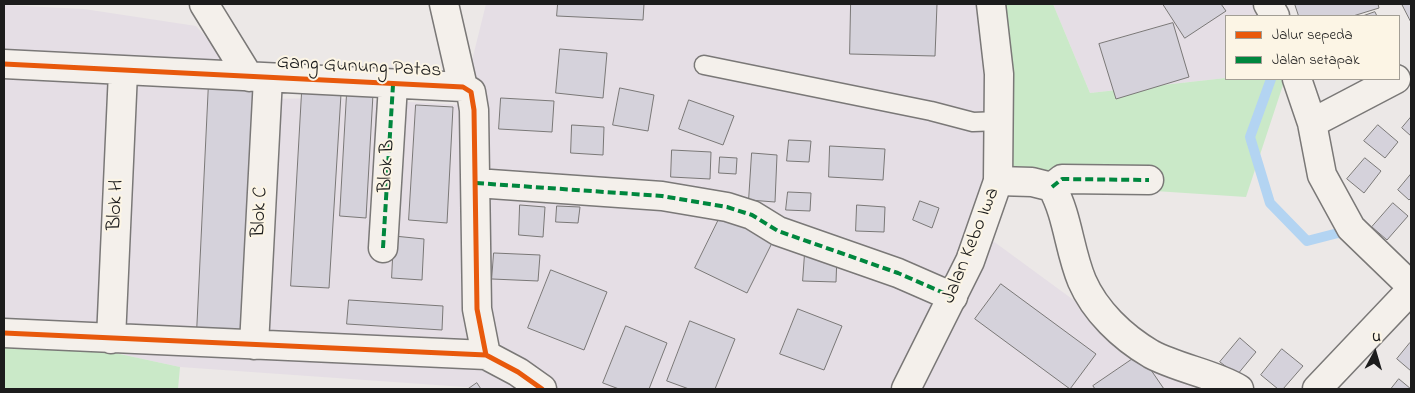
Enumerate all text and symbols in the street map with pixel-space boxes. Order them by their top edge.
legend [1225,15,1400,80]
text: Jalur sepeda [1272,24,1353,46]
text: Jalan setapak [1272,49,1360,71]
street label: Gang Gunung Patas [276,52,442,84]
street label: Blok B [375,139,401,193]
street label: Blok H [104,179,130,231]
street label: Jalan Kebo Iwa [938,185,1006,307]
street label: Blok C [248,186,274,238]
text: U [1371,327,1382,348]
north arrow [1350,328,1400,378]

